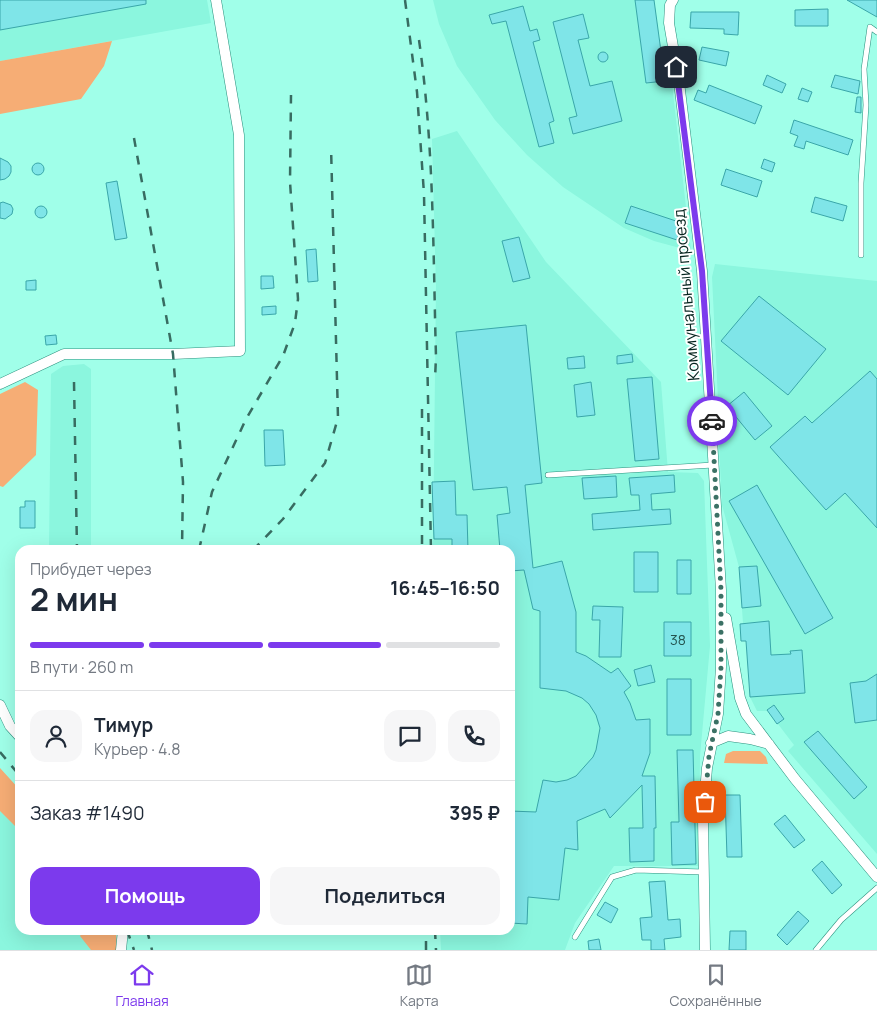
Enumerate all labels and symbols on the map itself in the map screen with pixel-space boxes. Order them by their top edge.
pin [655,46,697,88]
street label: Коммунальный проезд [668,208,704,382]
courier [687,396,737,446]
house number: 38 [670,630,686,649]
pin [684,781,726,823]

